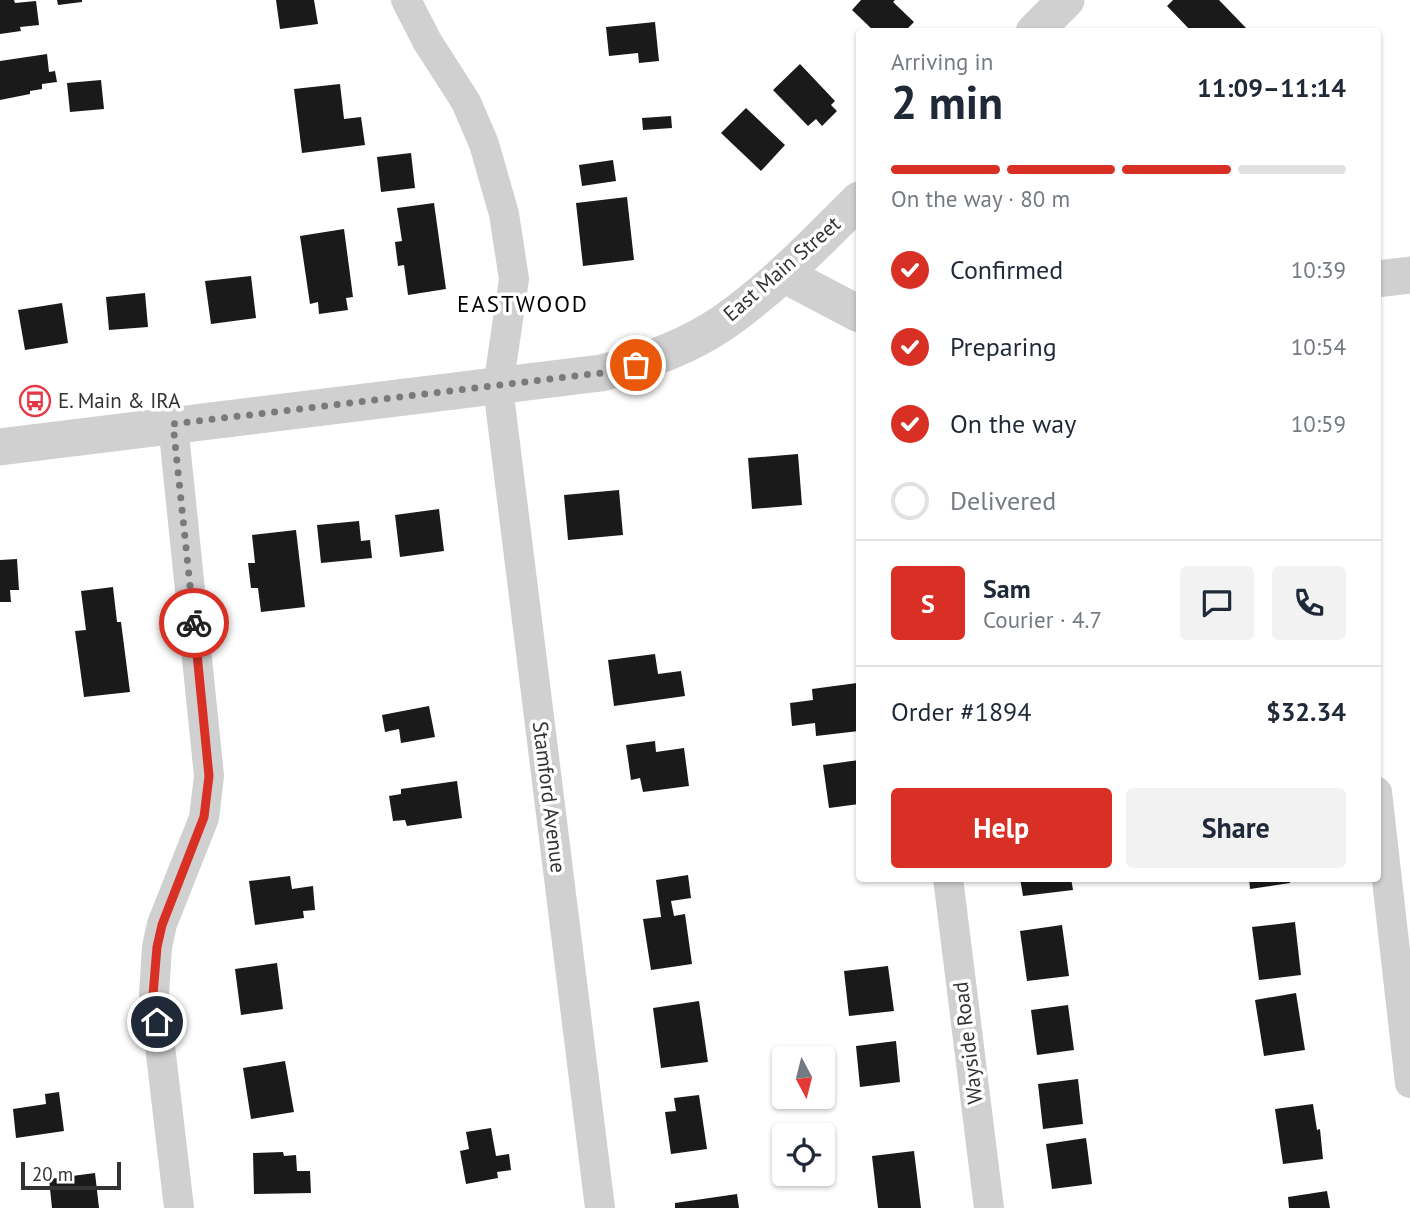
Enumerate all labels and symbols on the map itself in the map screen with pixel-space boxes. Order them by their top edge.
street label: East Main Street [717,210,846,327]
district label: EASTWOOD [457,289,589,318]
pin [606,335,666,395]
bus stop icon: E. Main & IRA [18,384,52,418]
place label: E. Main & IRA [58,387,181,414]
courier [159,588,229,658]
street label: Stamford Avenue [527,720,572,874]
street label: Wayside Road [947,980,988,1106]
pin [127,992,187,1052]
north arrow [772,1046,835,1110]
scale bar [21,1159,121,1191]

